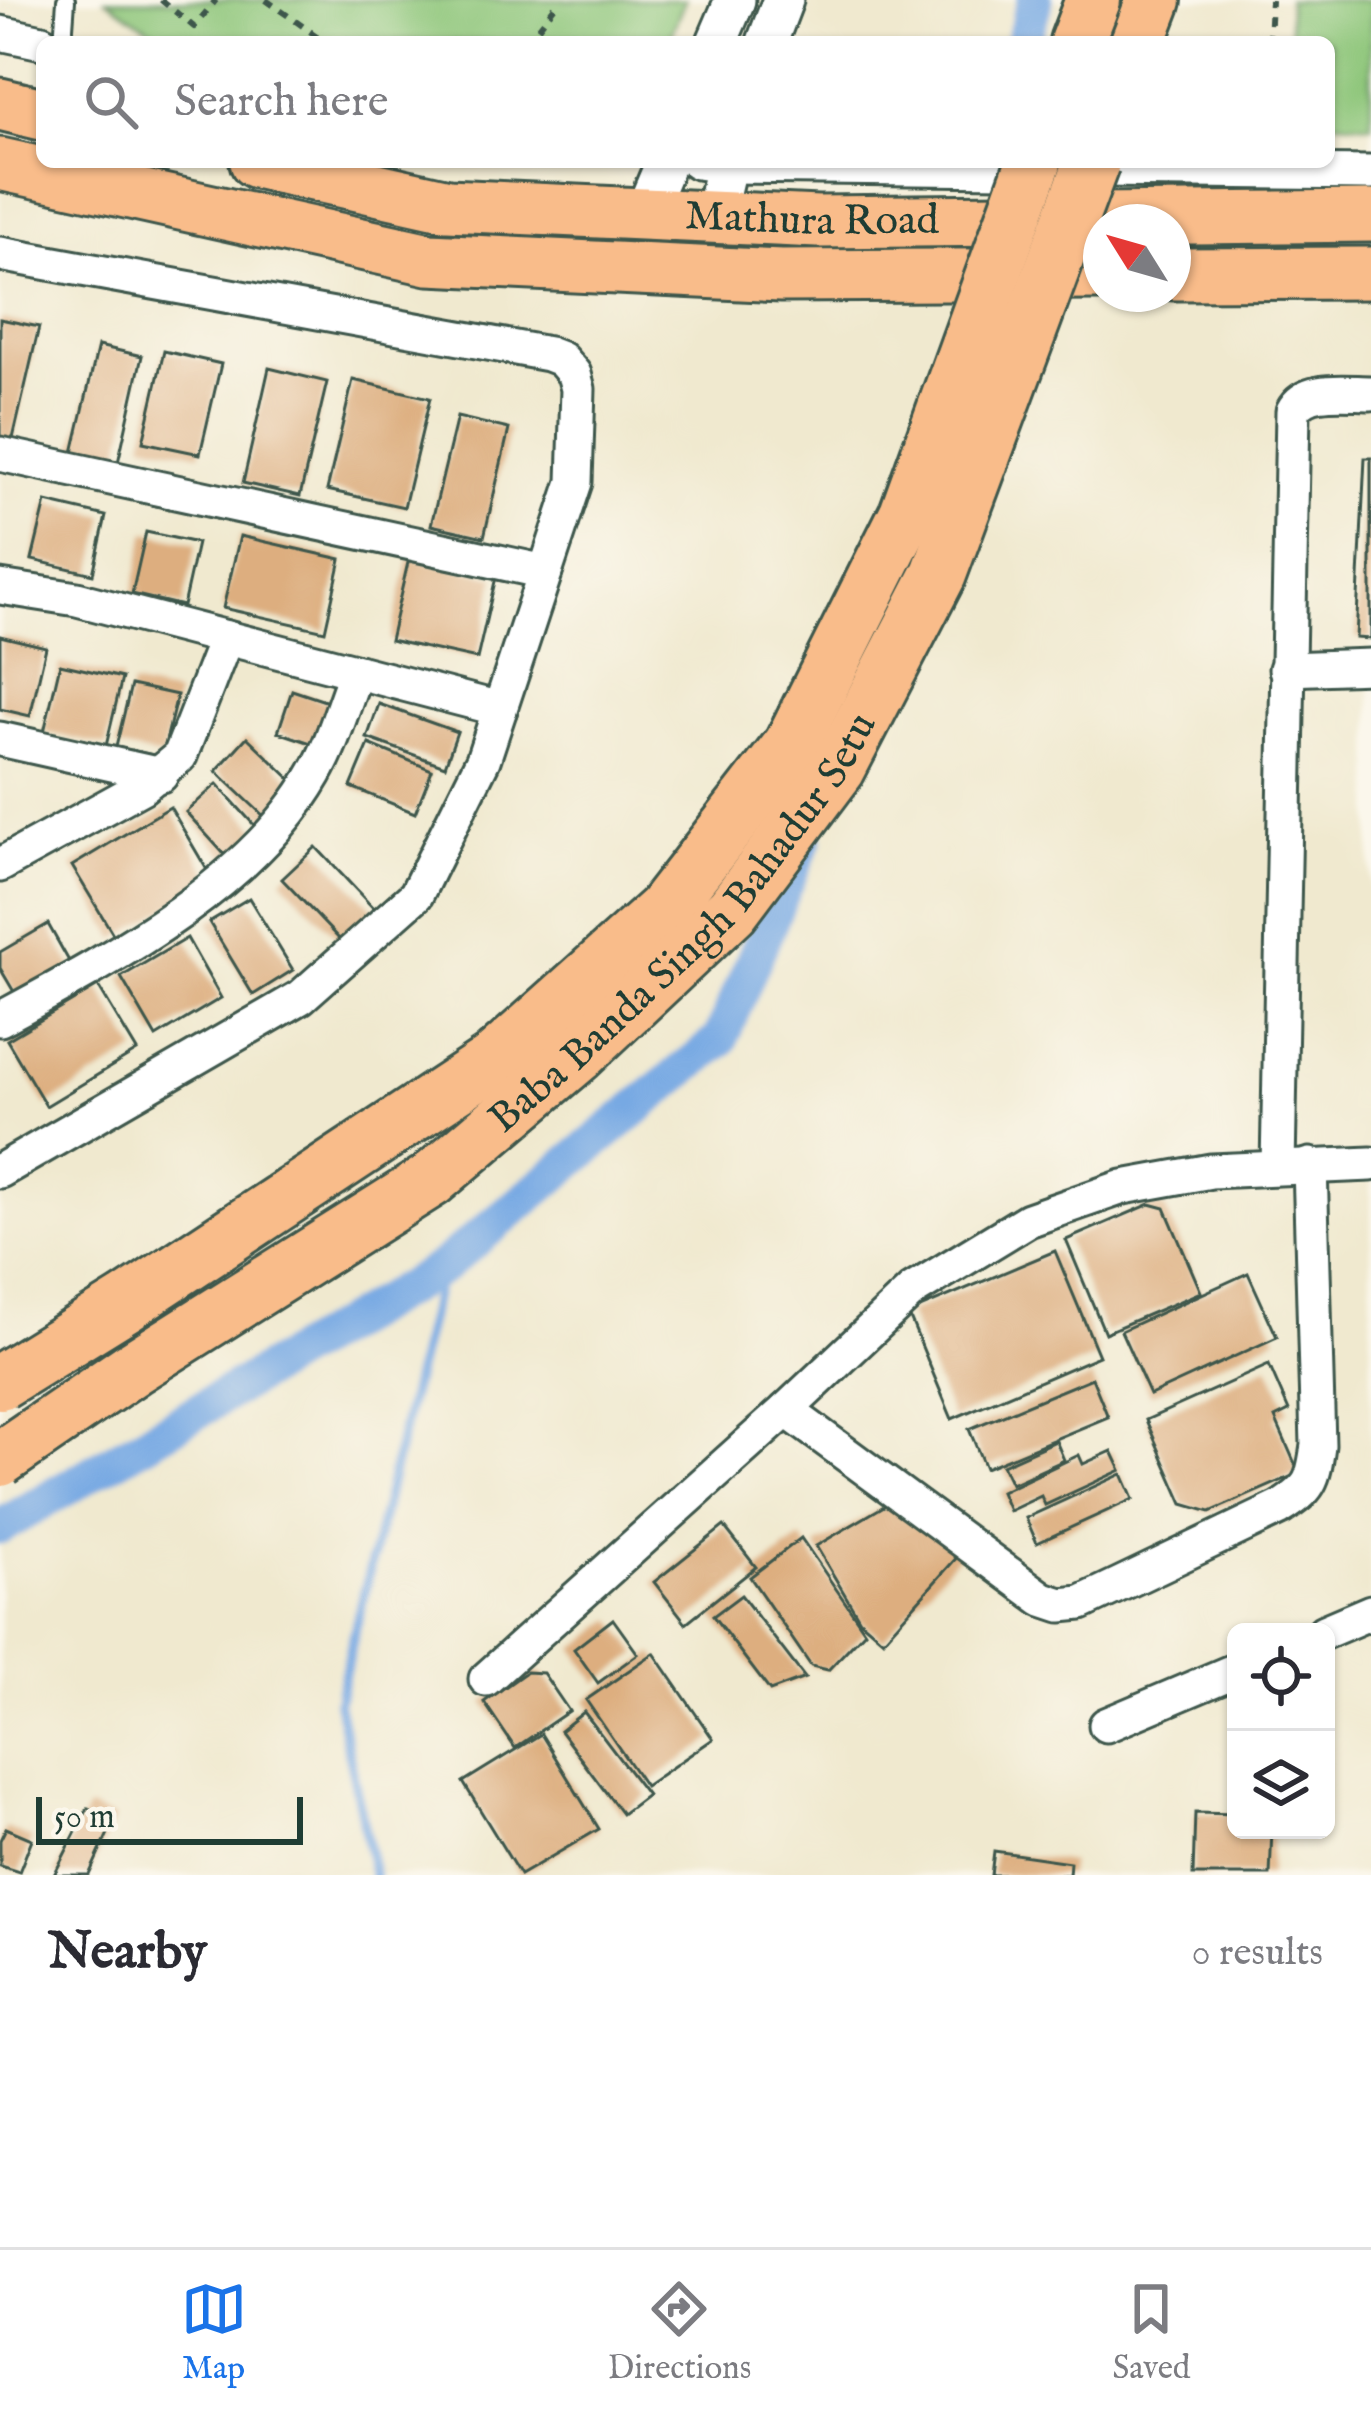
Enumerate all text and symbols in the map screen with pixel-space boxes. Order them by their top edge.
search box [36,36,1335,168]
icon: search [78,69,144,135]
text: Search here [174,74,388,131]
street label: Mathura Road [684,189,940,249]
north arrow [1083,204,1191,312]
street label: Baba Banda Singh Bahadur Setu [478,704,889,1145]
map controls [1227,1623,1335,1839]
button: locate [1227,1623,1335,1731]
button: layers [1227,1731,1335,1839]
scale bar [36,1791,303,1844]
text: 50 m [54,1797,115,1839]
text: Nearby [48,1921,207,1986]
text: 0 results [1191,1929,1323,1978]
tab: Map [181,2276,247,2390]
tab: Directions [608,2276,751,2390]
tab: Saved [1112,2276,1190,2390]

